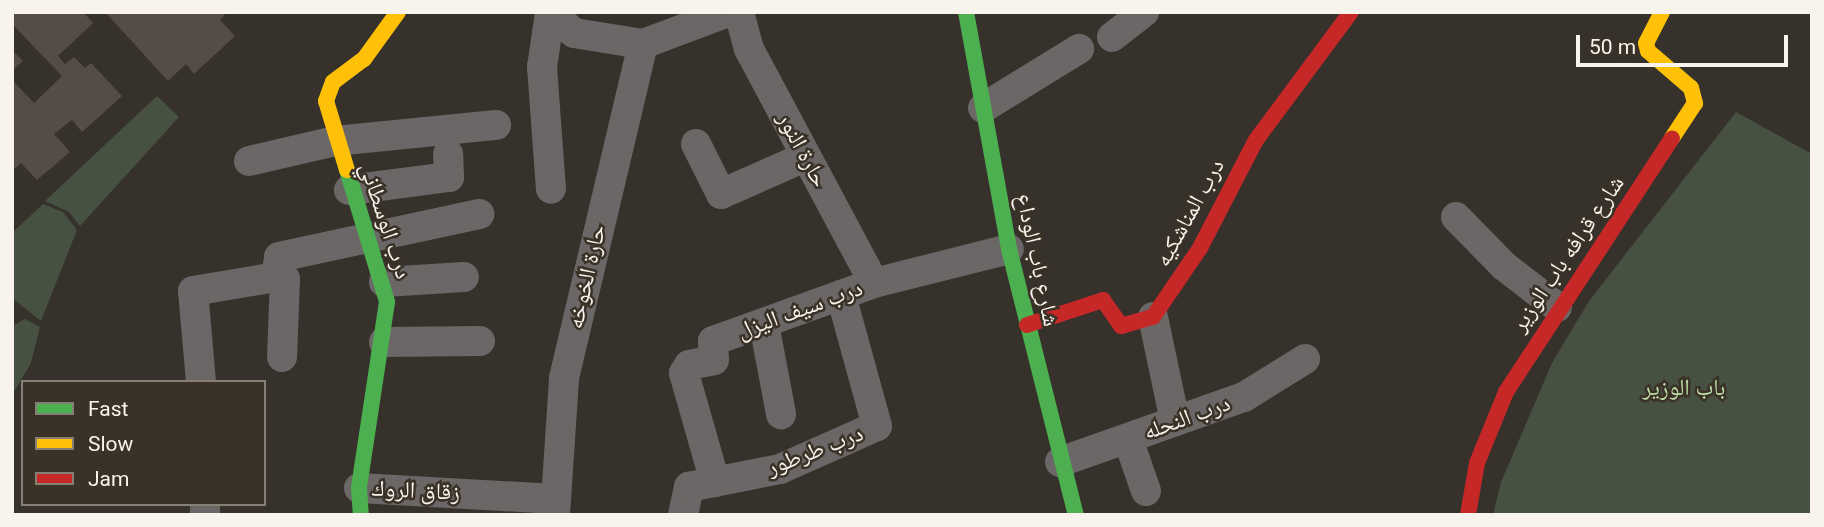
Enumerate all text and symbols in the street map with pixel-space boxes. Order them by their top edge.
scale bar [1579,21,1791,65]
text: 50 m [1589,35,1636,59]
street label: حارة النور [771,108,833,192]
street label: درب المناشكيه [1149,154,1231,272]
street label: درب الوسطاني [353,159,417,283]
street label: شارع قرافه باب الوزير [1506,171,1630,337]
street label: شارع باب الوداع [1009,191,1065,329]
street label: حارة الخوخه [562,222,612,332]
street label: درب سيف اليزل [734,275,866,345]
park label: باب الوزير [1643,374,1725,402]
legend [21,380,266,506]
street label: درب النحله [1140,390,1234,446]
text: Fast [88,397,128,421]
street label: درب طرطور [763,420,867,482]
text: Slow [88,432,133,456]
text: Jam [88,467,129,491]
street label: زقاق الروك [371,475,461,507]

